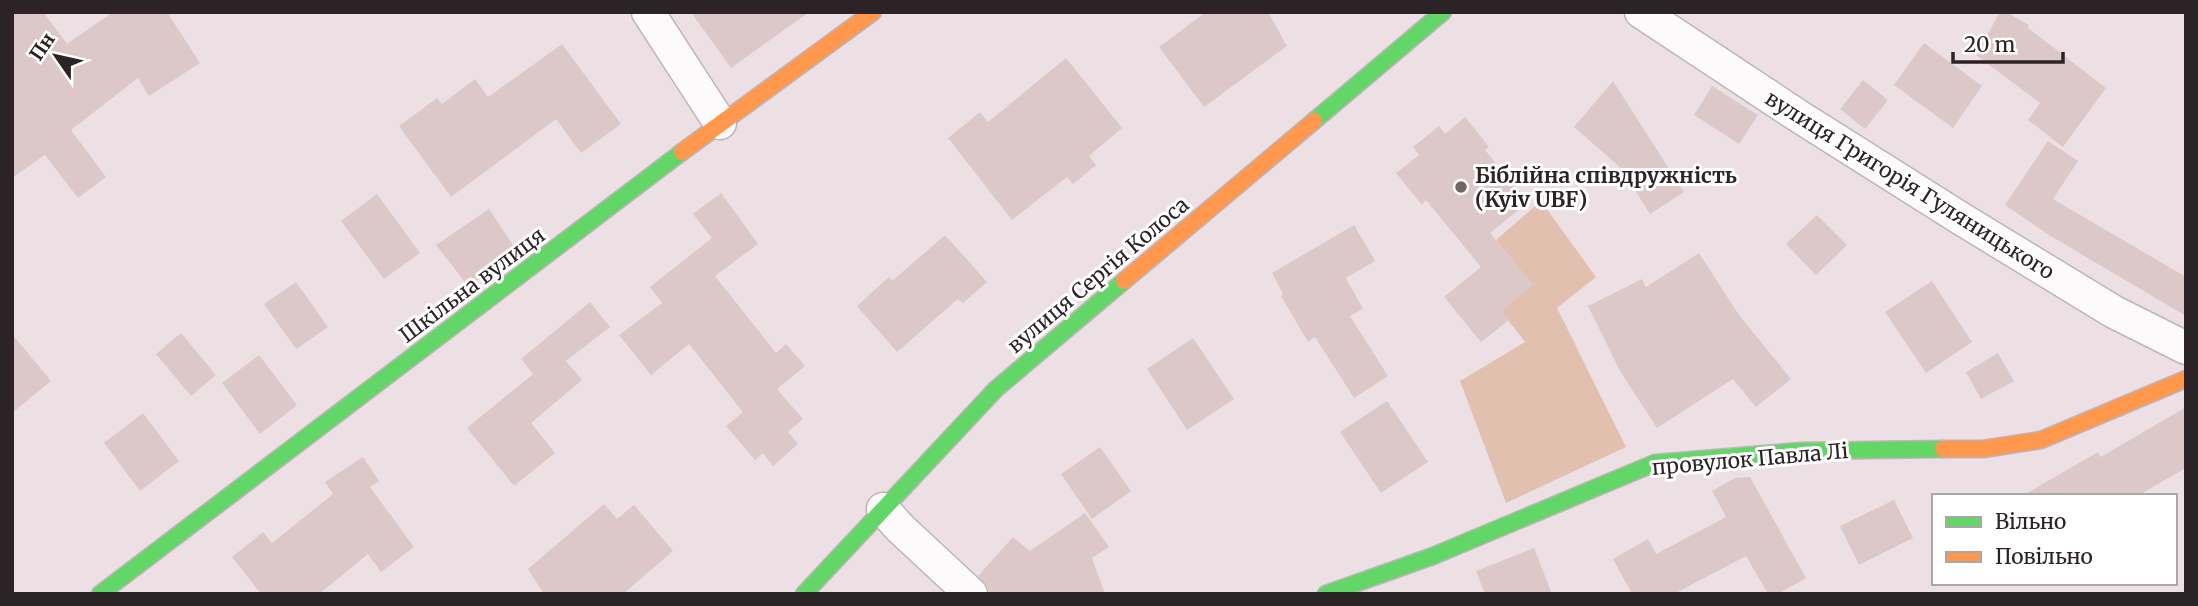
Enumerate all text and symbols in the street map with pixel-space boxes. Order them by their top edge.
north arrow [21,21,91,91]
scale bar [1953,21,2063,65]
text: Пн [24,28,60,65]
text: 20 m [1964,31,2016,58]
street label: вулиця Григорія Гуляницького [1760,85,2060,285]
place label: Біблійна співдружність (Kyiv UBF) [1475,162,1737,213]
marker: Біблійна співдружність (Kyiv UBF) [1453,179,1469,195]
street label: вулиця Сергія Колоса [1002,191,1194,359]
street label: Шкільна вулиця [394,221,550,349]
street label: провулок Павла Лі [1651,437,1849,481]
legend [1932,494,2177,585]
text: Вільно [1995,508,2066,535]
text: Повільно [1995,543,2093,570]

